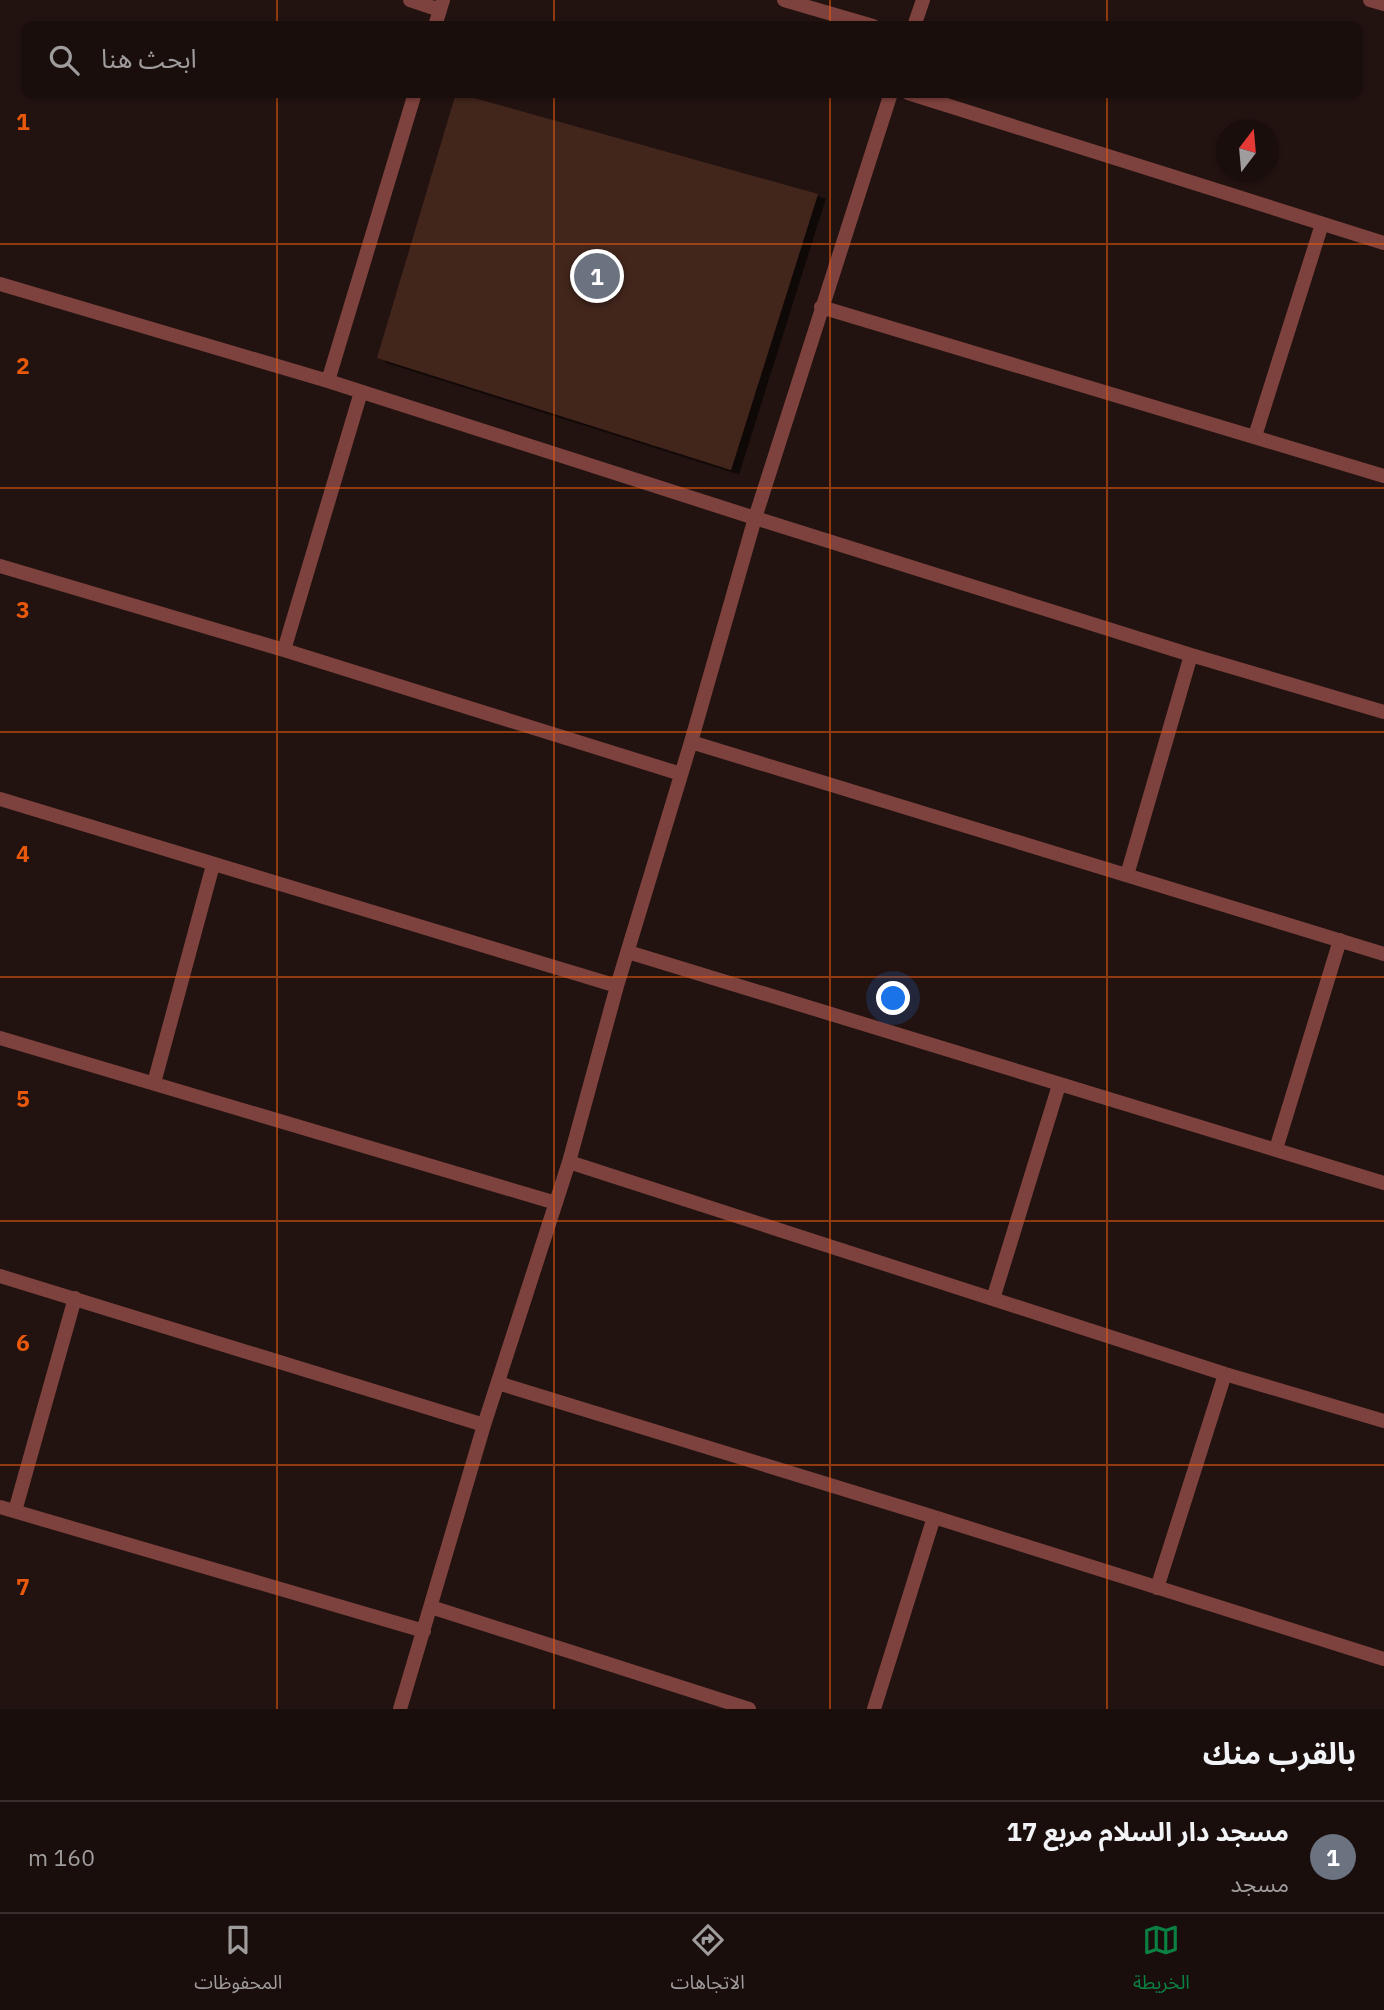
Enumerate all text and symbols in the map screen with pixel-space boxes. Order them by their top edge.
search box [21,21,1363,98]
icon: search [45,41,83,79]
text: ابحث هنا [101,41,197,75]
text: 1 [16,106,30,136]
north arrow [1216,119,1279,182]
pin: 1 [574,250,620,302]
text: 2 [16,350,30,380]
text: 3 [16,594,30,624]
text: 4 [16,838,30,868]
your location [876,981,910,1015]
text: 5 [16,1083,30,1113]
text: 6 [16,1327,30,1357]
text: 7 [16,1571,30,1601]
text: بالقرب منك [1203,1733,1356,1772]
text: مسجد دار السلام مربع 17 [1006,1814,1289,1848]
text: 160 m [28,1842,95,1872]
text: 1 [1326,1842,1340,1872]
text: مسجد [1230,1868,1289,1898]
tab: المحفوظات [194,1921,282,2003]
tab: الاتجاهات [671,1921,745,2003]
tab: الخريطة [1133,1921,1190,2003]

